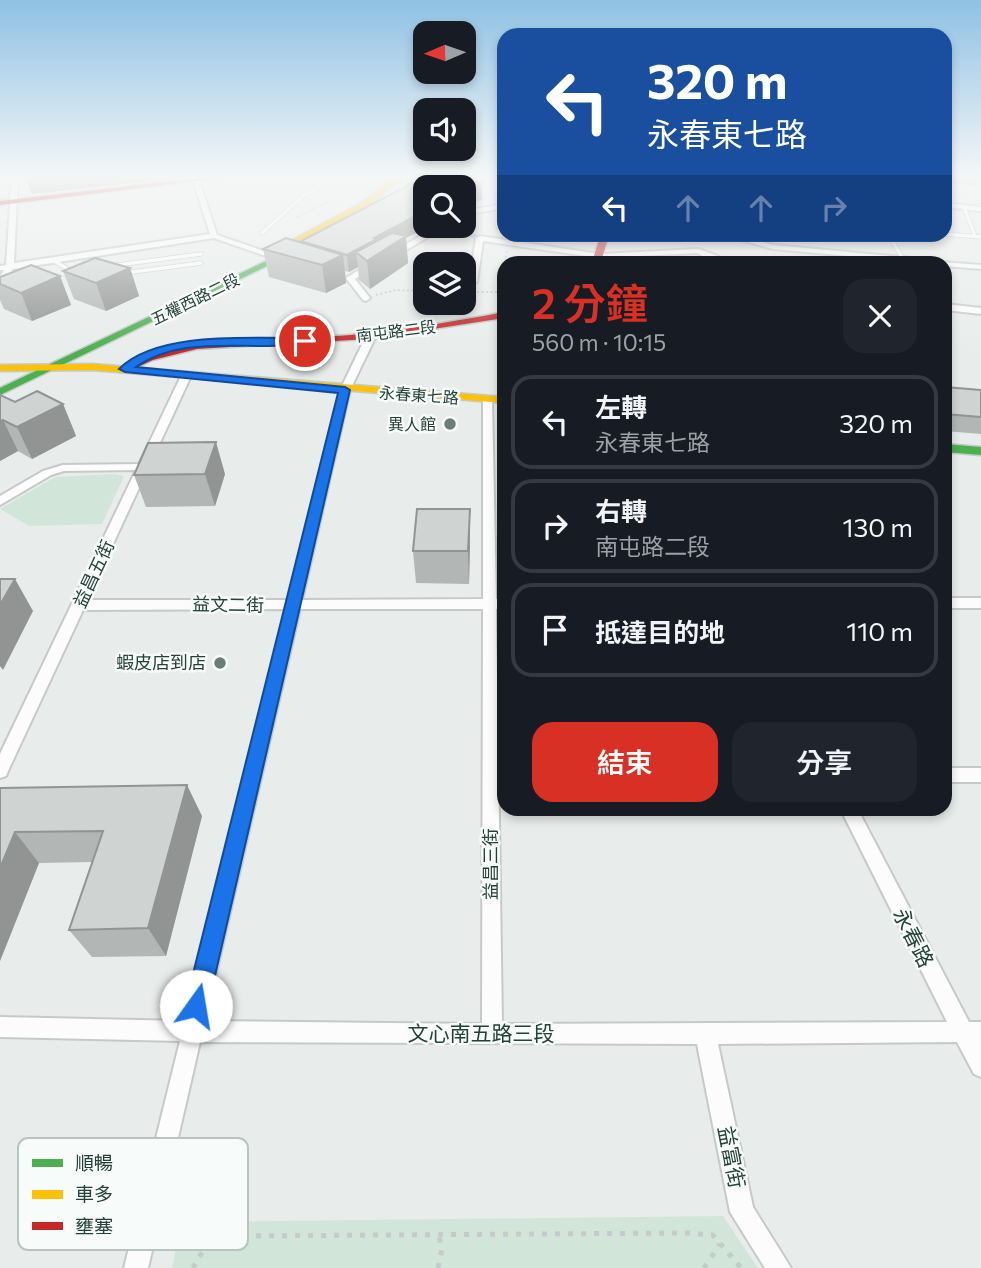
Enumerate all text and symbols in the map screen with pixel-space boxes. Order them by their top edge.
north arrow [413,21,476,84]
map controls [413,21,476,315]
text: 320 m [647,49,788,109]
icon: left [532,56,623,147]
button: sound [413,98,476,161]
text: 永春東七路 [647,113,807,153]
button: search [413,175,476,238]
icon: left [596,189,634,227]
icon: ahead [669,189,707,227]
icon: ahead [742,189,780,227]
icon: right [815,189,853,227]
button: layers [413,252,476,315]
street label: 五權西路二段 [147,269,242,328]
text: 2 分鐘 [532,276,648,328]
button: close [843,279,917,353]
pin [275,311,335,371]
street label: 南屯路二段 [355,316,437,345]
icon: arrive [286,322,324,360]
text: 560 m · 10:15 [532,328,666,356]
street label: 永春東七路 [378,382,460,407]
text: 左轉 [595,391,647,422]
icon: left [536,403,574,441]
text: 320 m [839,407,913,438]
place label: 異人館 [388,414,436,433]
marker: 異人館 [442,416,458,432]
text: 永春東七路 [595,428,710,456]
text: 右轉 [595,495,647,526]
icon: right [536,507,574,545]
text: 130 m [842,511,913,542]
text: 南屯路二段 [595,532,710,560]
street label: 益昌五街 [68,536,118,611]
street label: 益文二街 [192,592,264,616]
icon: arrive [536,611,574,649]
text: 110 m [846,615,913,646]
text: 抵達目的地 [595,616,725,647]
place label: 蝦皮店到店 [116,651,206,673]
marker: 蝦皮店到店 [212,655,228,671]
button: 結束 [532,722,718,802]
button: 分享 [732,722,917,802]
street label: 益昌三街 [479,828,501,900]
street label: 永春路 [889,904,940,971]
position arrow [159,969,233,1043]
street label: 文心南五路三段 [408,1020,555,1045]
street label: 益富街 [714,1123,751,1190]
legend [18,1138,248,1250]
text: 順暢 [75,1151,113,1174]
text: 車多 [75,1182,113,1205]
text: 壅塞 [75,1214,113,1237]

